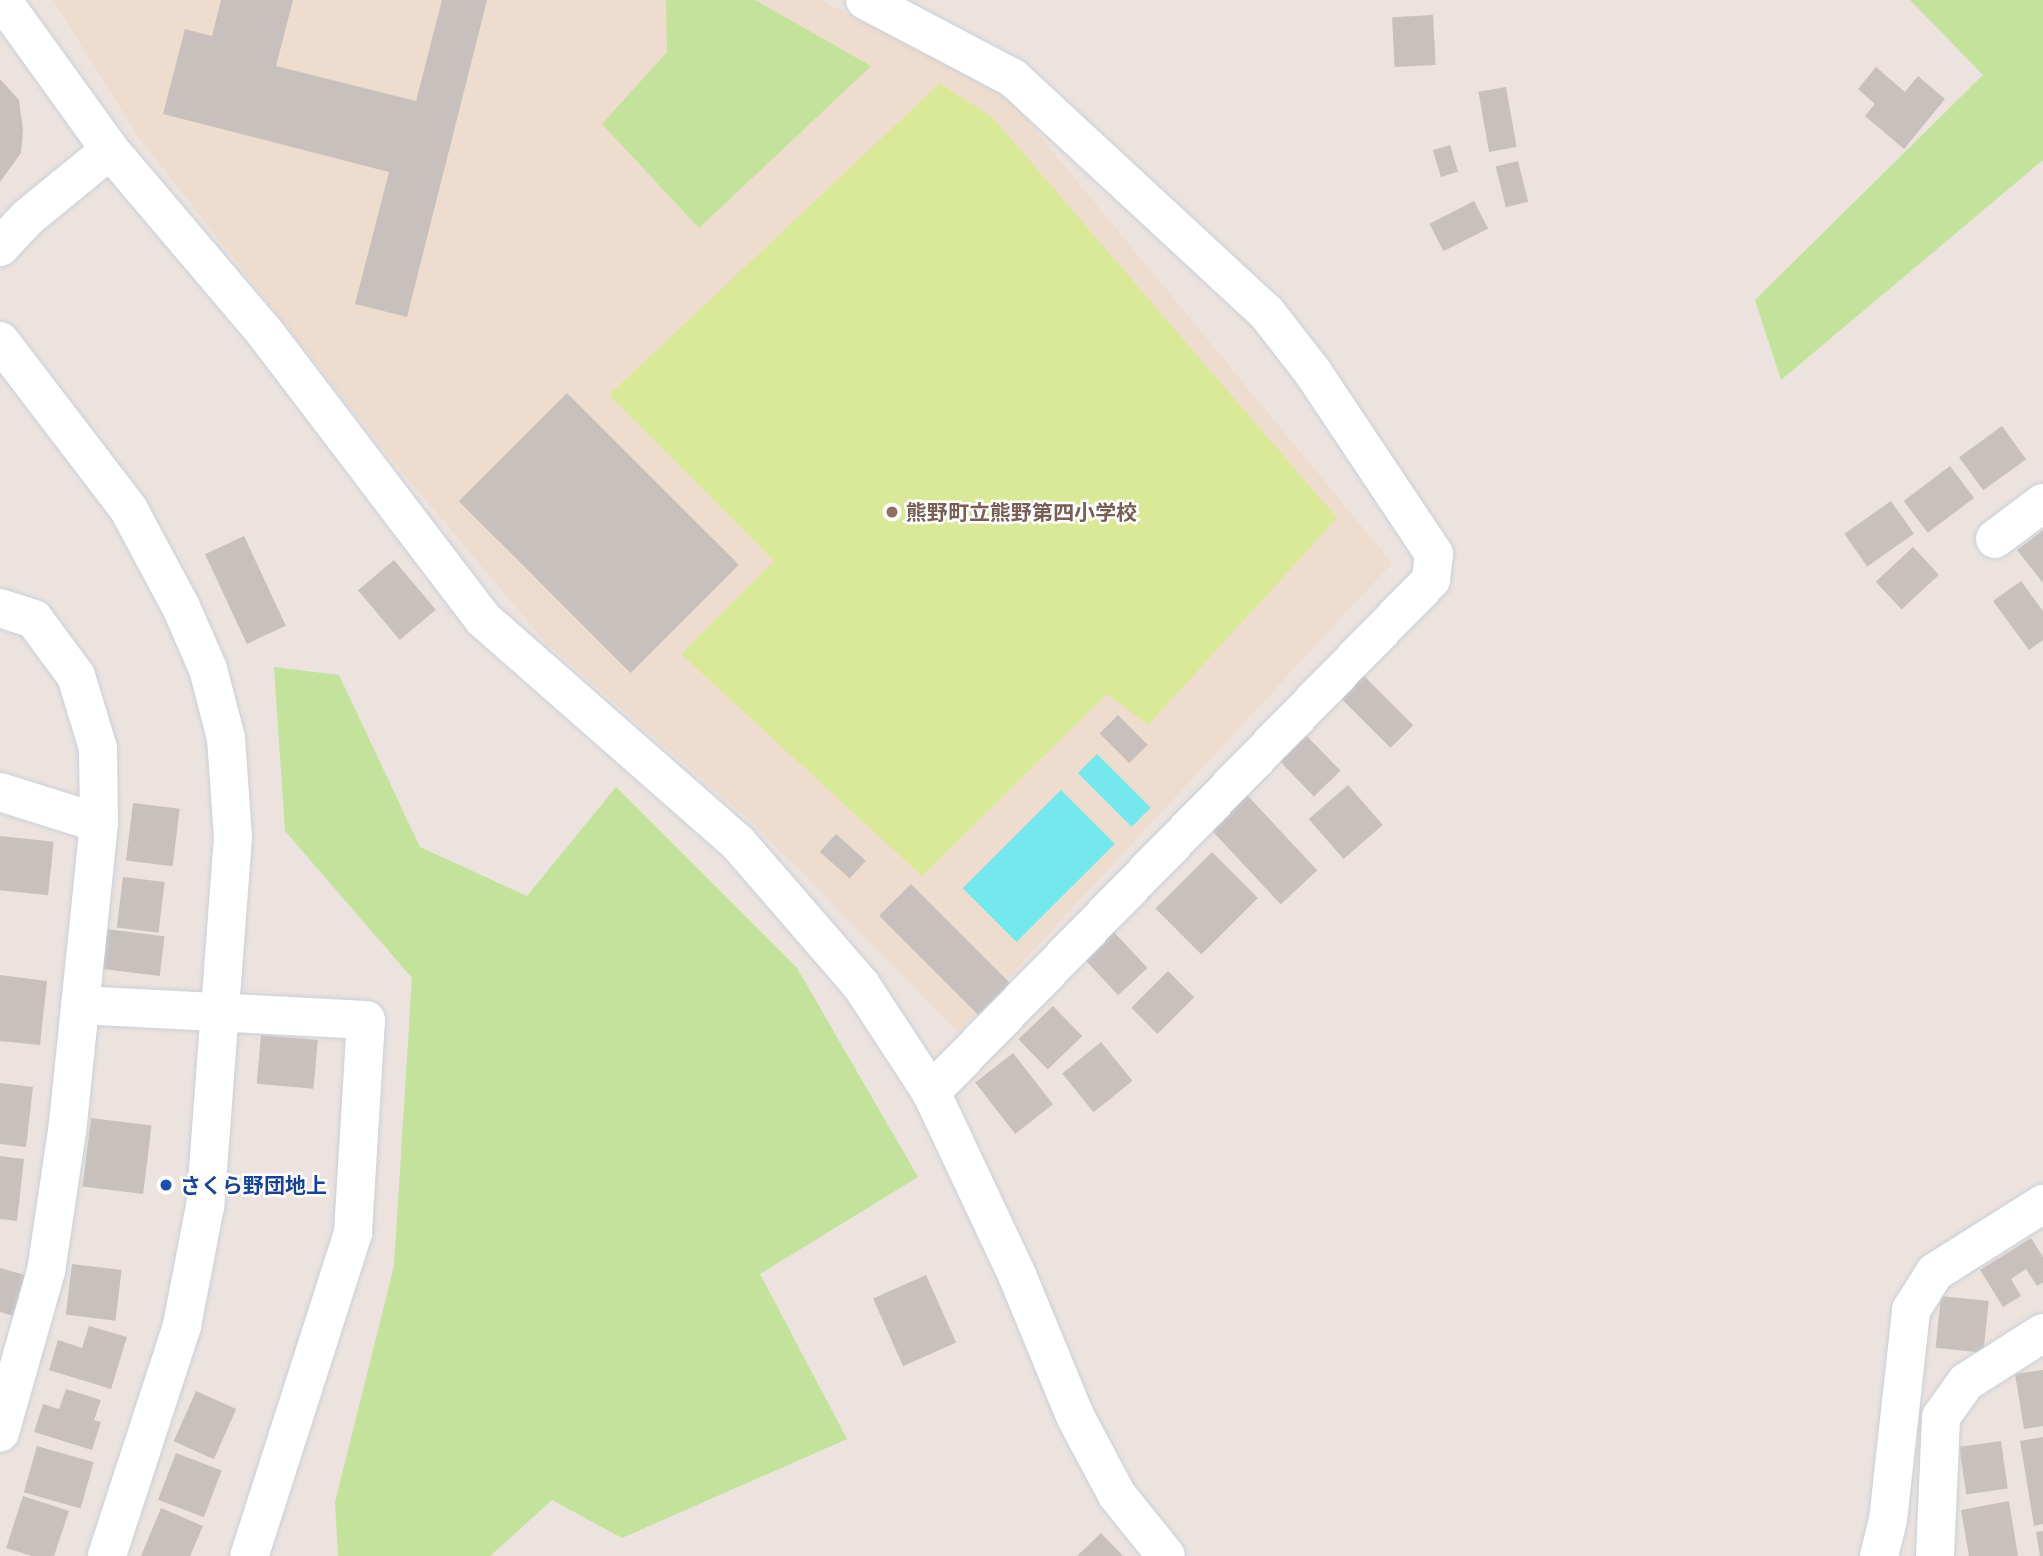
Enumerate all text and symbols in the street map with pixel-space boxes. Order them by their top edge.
place label: 熊野町立熊野第四小学校 [906,499,1137,525]
marker: 熊野町立熊野第四小学校 [884,504,900,520]
place label: さくら野団地上 [180,1172,327,1198]
marker: さくら野団地上 [158,1177,174,1193]

